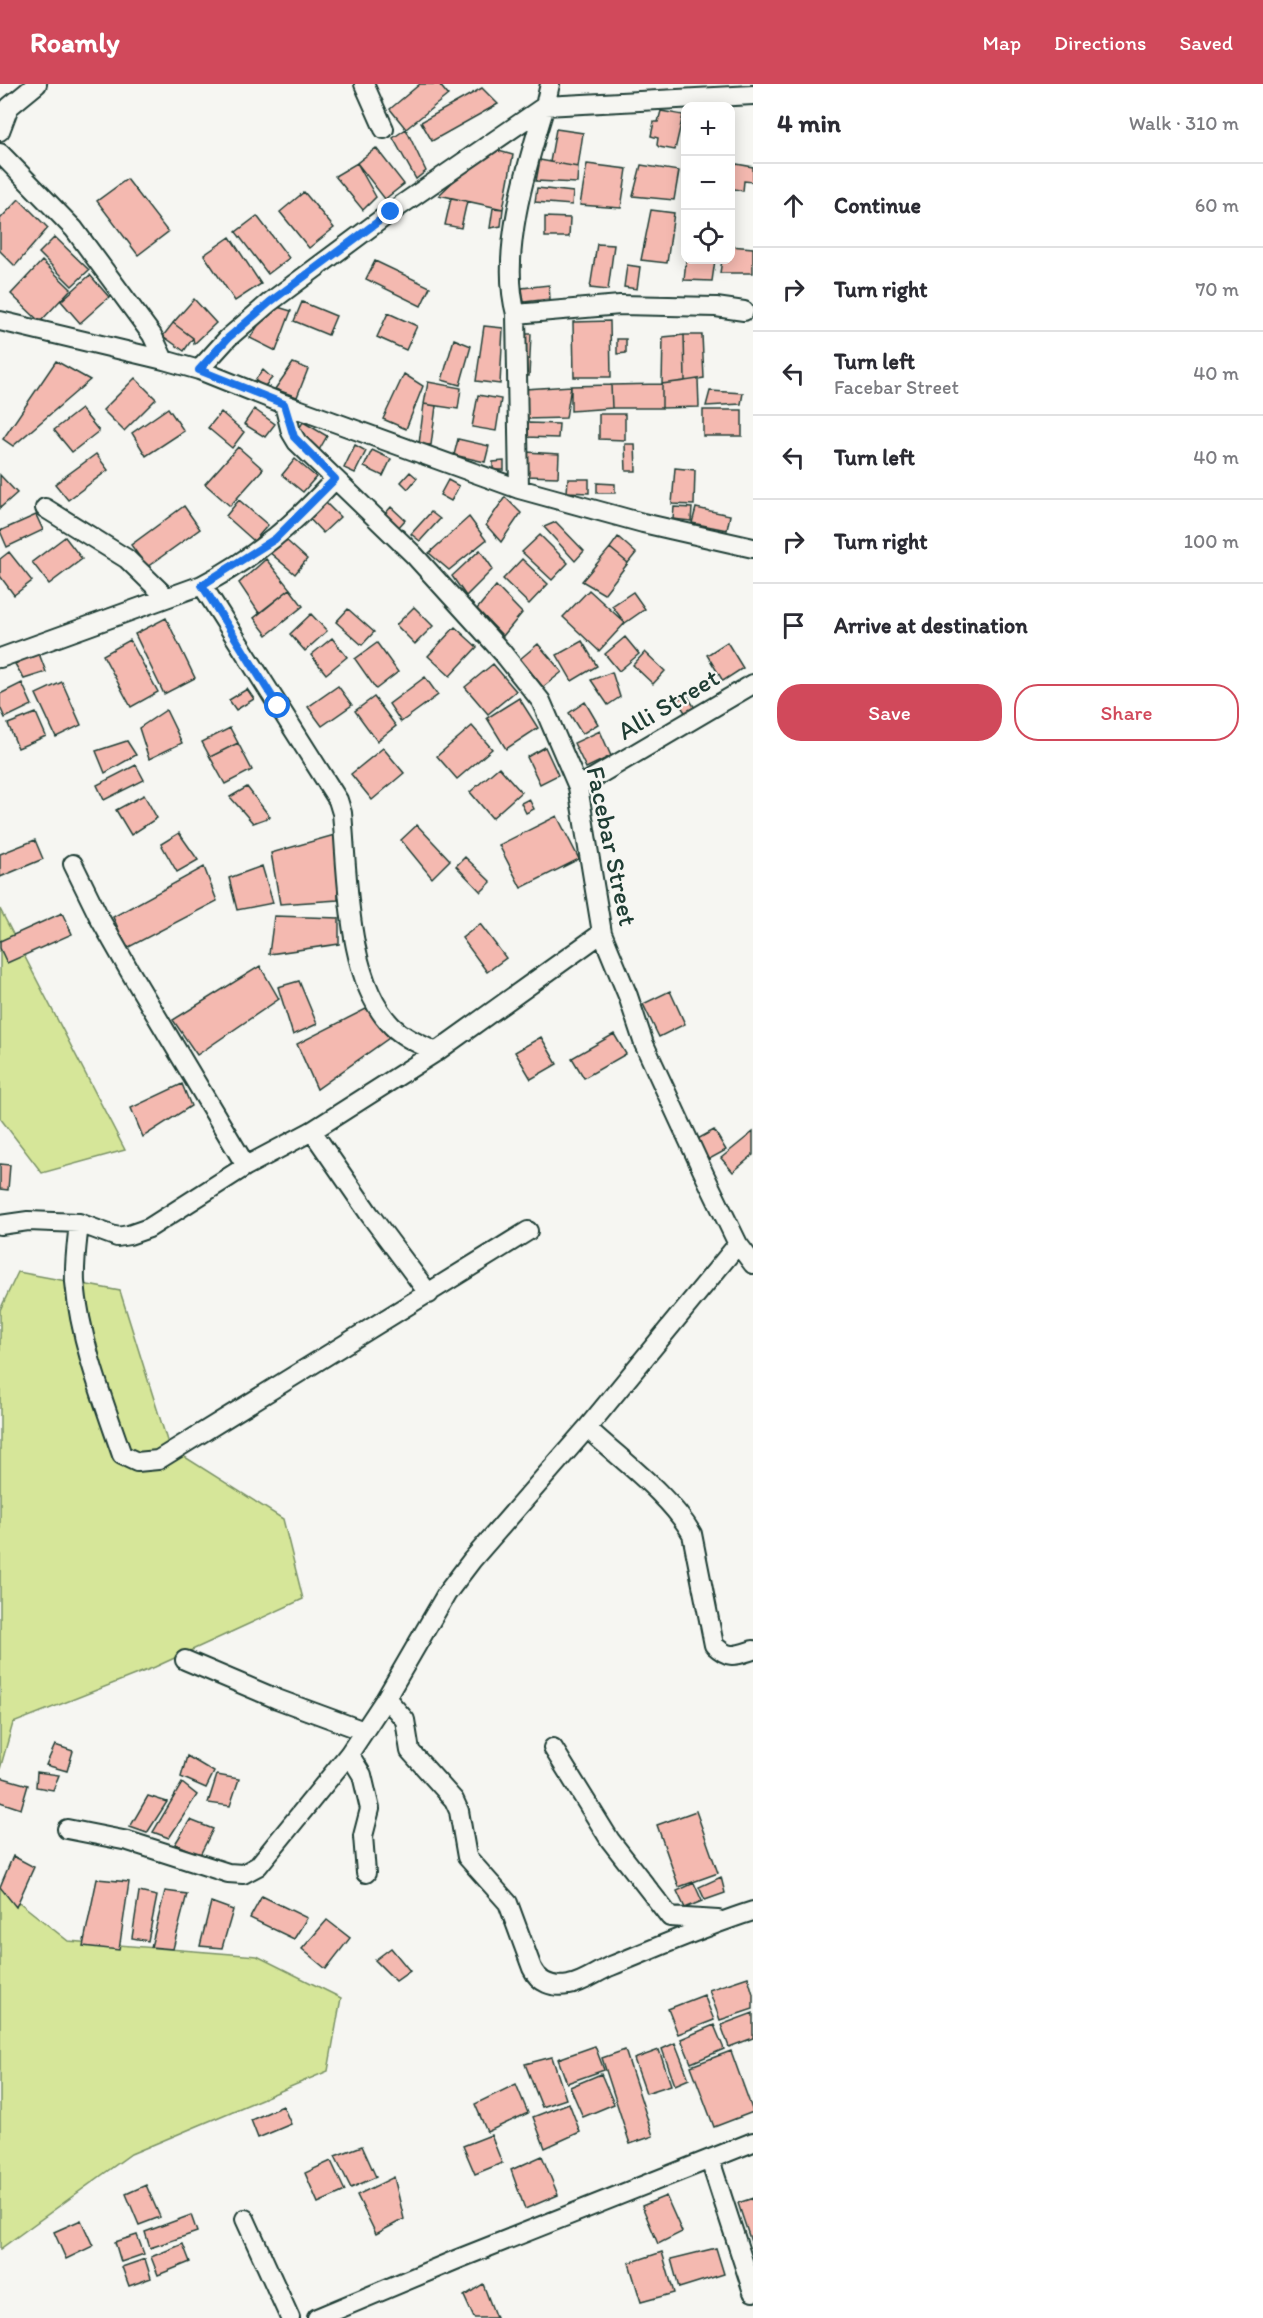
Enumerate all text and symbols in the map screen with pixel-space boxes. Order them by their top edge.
text: Roamly [30,25,120,59]
text: Map [983,30,1021,55]
text: Directions [1054,30,1146,55]
text: Saved [1179,30,1233,55]
map controls [681,102,735,264]
button: + [681,102,735,156]
text: 4 min [777,107,841,139]
text: Walk · 310 m [1129,111,1239,135]
button: − [681,156,735,210]
icon: ahead [777,189,810,222]
text: Continue [834,192,921,219]
text: 60 m [1195,193,1239,217]
route end [377,198,403,224]
button: locate [681,210,735,264]
icon: right [777,273,810,306]
text: Turn right [834,276,928,303]
text: 70 m [1195,277,1239,301]
text: Turn left [834,348,915,375]
icon: left [777,357,810,390]
text: 40 m [1193,361,1239,385]
text: Facebar Street [834,375,959,399]
icon: left [777,441,810,474]
text: Turn left [834,444,915,471]
text: 40 m [1193,445,1239,469]
icon: right [777,525,810,558]
text: Turn right [834,528,928,555]
text: 100 m [1184,529,1239,553]
icon: arrive [777,609,810,642]
text: Arrive at destination [834,612,1028,639]
street label: Alli Street [611,661,725,747]
button: Save [777,684,1002,741]
button: Share [1014,684,1239,741]
route start [264,692,290,718]
street label: Facebar Street [579,763,645,929]

